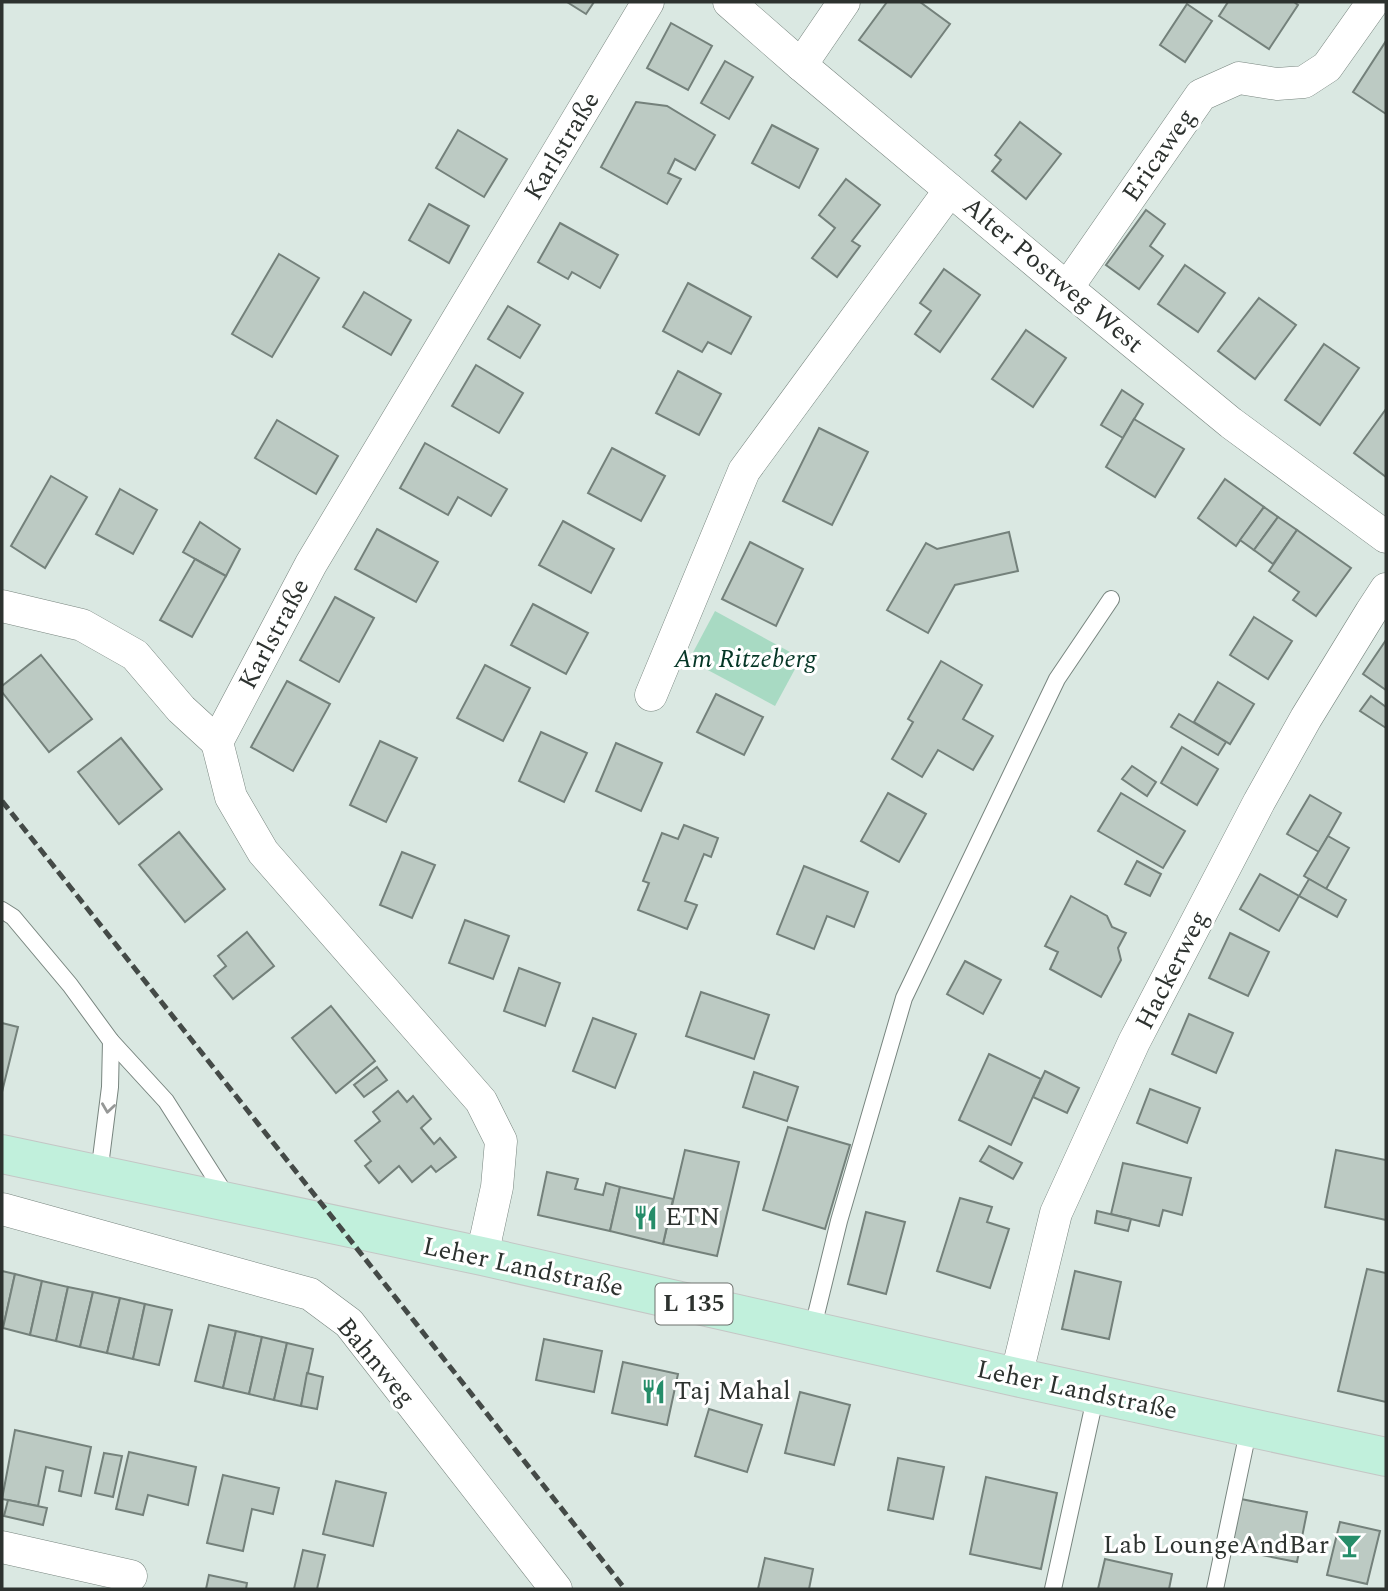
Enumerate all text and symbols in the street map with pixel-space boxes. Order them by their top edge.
street label: Karlstraße [514,84,610,208]
street label: Ericaweg [1112,100,1206,210]
street label: Alter Postweg West [953,187,1153,363]
street label: Karlstraße [228,571,320,697]
park label: Am Ritzeberg [673,639,817,679]
street label: Hackerweg [1125,903,1219,1037]
one-way arrow [100,1102,115,1114]
place label: ETN [665,1197,720,1237]
restaurant icon: ETN [631,1203,659,1231]
street label: Leher Landstraße [419,1226,627,1308]
road number: L 135 [656,1284,732,1324]
street label: Bahnweg [327,1309,425,1415]
street label: Leher Landstraße [973,1349,1181,1431]
place label: Taj Mahal [674,1371,791,1411]
restaurant icon: Taj Mahal [640,1377,668,1405]
place label: Lab LoungeAndBar [1103,1525,1329,1565]
bar icon: Lab LoungeAndBar [1335,1531,1363,1559]

